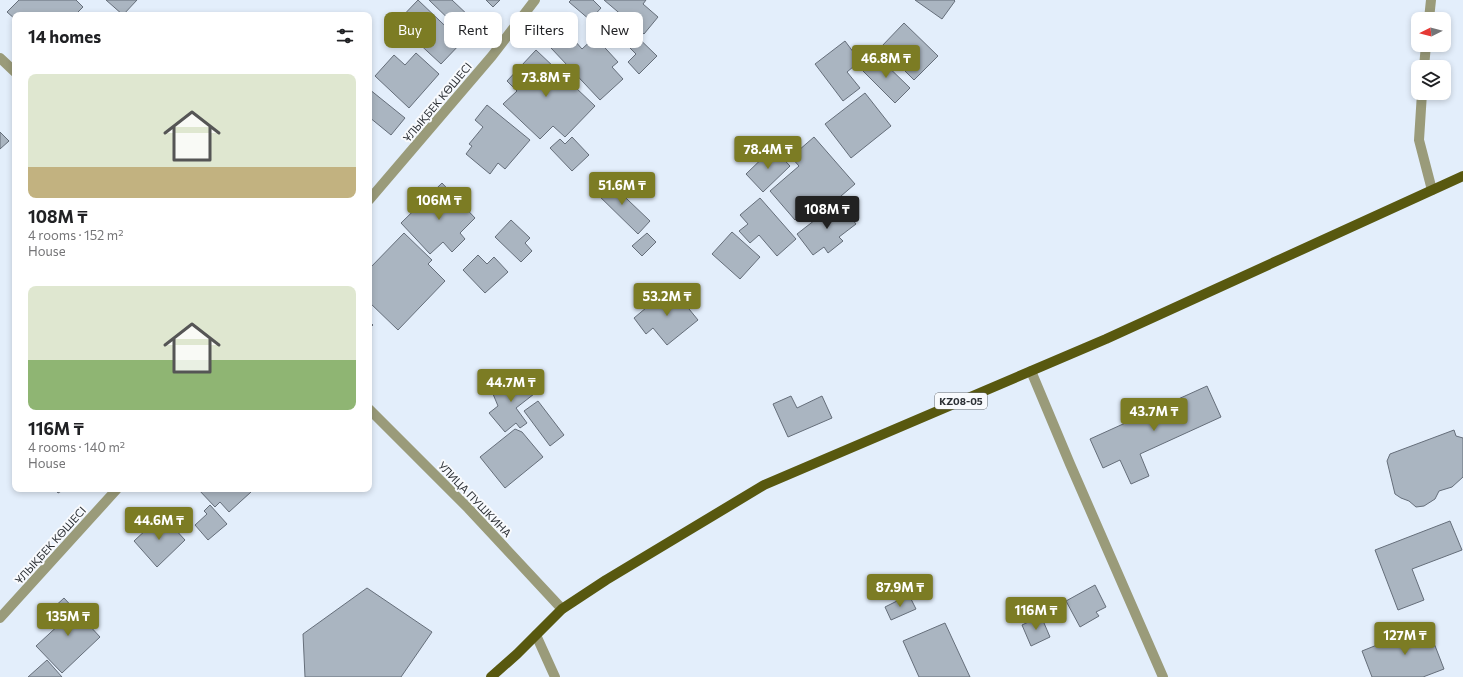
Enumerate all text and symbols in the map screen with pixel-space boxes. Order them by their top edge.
chip: Buy [384,12,436,48]
chip: Rent [444,12,502,48]
chip: Filters [510,12,578,48]
chip: New [586,12,643,48]
north arrow [1411,12,1451,52]
map controls [1411,12,1451,100]
icon: filters [334,25,356,47]
text: 14 homes [28,26,101,47]
pin: 46.8M ₸ [849,45,923,79]
text: 46.8M ₸ [861,50,911,66]
street label: ҰЛЫҚБЕК КӨШЕСІ [400,60,474,144]
button: layers [1411,60,1451,100]
pin: 73.8M ₸ [509,64,583,98]
text: 73.8M ₸ [522,69,570,85]
icon: home [156,100,228,172]
pin: 78.4M ₸ [731,136,805,170]
text: 78.4M ₸ [743,141,793,157]
pin: 51.6M ₸ [585,172,659,206]
text: 51.6M ₸ [598,177,646,193]
pin: 106M ₸ [406,187,472,221]
text: 106M ₸ [416,192,462,208]
pin: 108M ₸ [794,196,860,230]
text: 108M ₸ [804,201,850,217]
text: 108M ₸ [28,206,88,227]
text: 4 rooms · 152 m² [28,227,123,243]
text: House [28,243,66,259]
pin: 53.2M ₸ [630,283,704,317]
text: 53.2M ₸ [643,288,691,304]
icon: home [156,312,228,384]
pin: 44.7M ₸ [474,369,548,403]
text: 44.7M ₸ [486,374,536,390]
road number: KZ08-05 [935,393,987,409]
pin: 43.7M ₸ [1117,398,1191,432]
text: 43.7M ₸ [1130,403,1178,419]
text: 116M ₸ [28,418,84,439]
text: 4 rooms · 140 m² [28,439,125,455]
text: House [28,455,66,471]
street label: УЛИЦА ПУШКИНА [436,459,515,540]
street label: ҰЛЫҚБЕК КӨШЕСІ [12,504,88,586]
pin: 44.6M ₸ [122,507,196,541]
text: 44.6M ₸ [134,512,184,528]
pin: 87.9M ₸ [863,574,937,608]
text: 87.9M ₸ [876,579,924,595]
pin: 116M ₸ [1003,597,1069,631]
text: 116M ₸ [1015,602,1057,618]
pin: 135M ₸ [35,603,101,637]
text: 135M ₸ [46,608,90,624]
pin: 127M ₸ [1372,622,1438,656]
text: 127M ₸ [1383,627,1427,643]

